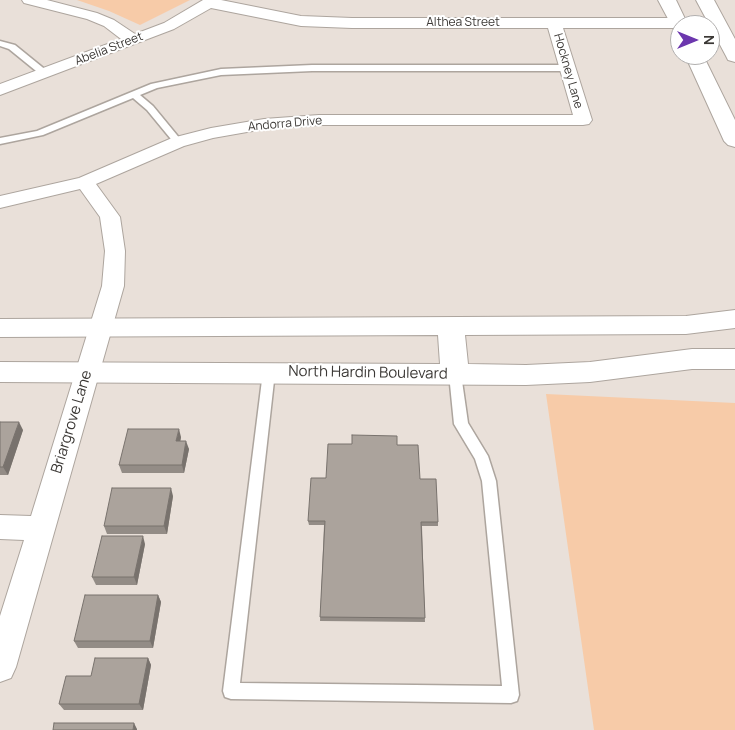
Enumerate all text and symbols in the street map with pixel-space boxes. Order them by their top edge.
north arrow [670,15,720,65]
street label: Althea Street [426,16,500,30]
street label: Abelia Street [73,29,145,69]
street label: Hockney Lane [550,32,586,110]
text: N [700,35,719,45]
street label: Andorra Drive [247,114,323,134]
street label: North Hardin Boulevard [288,363,448,383]
street label: Briargrove Lane [48,368,96,476]

